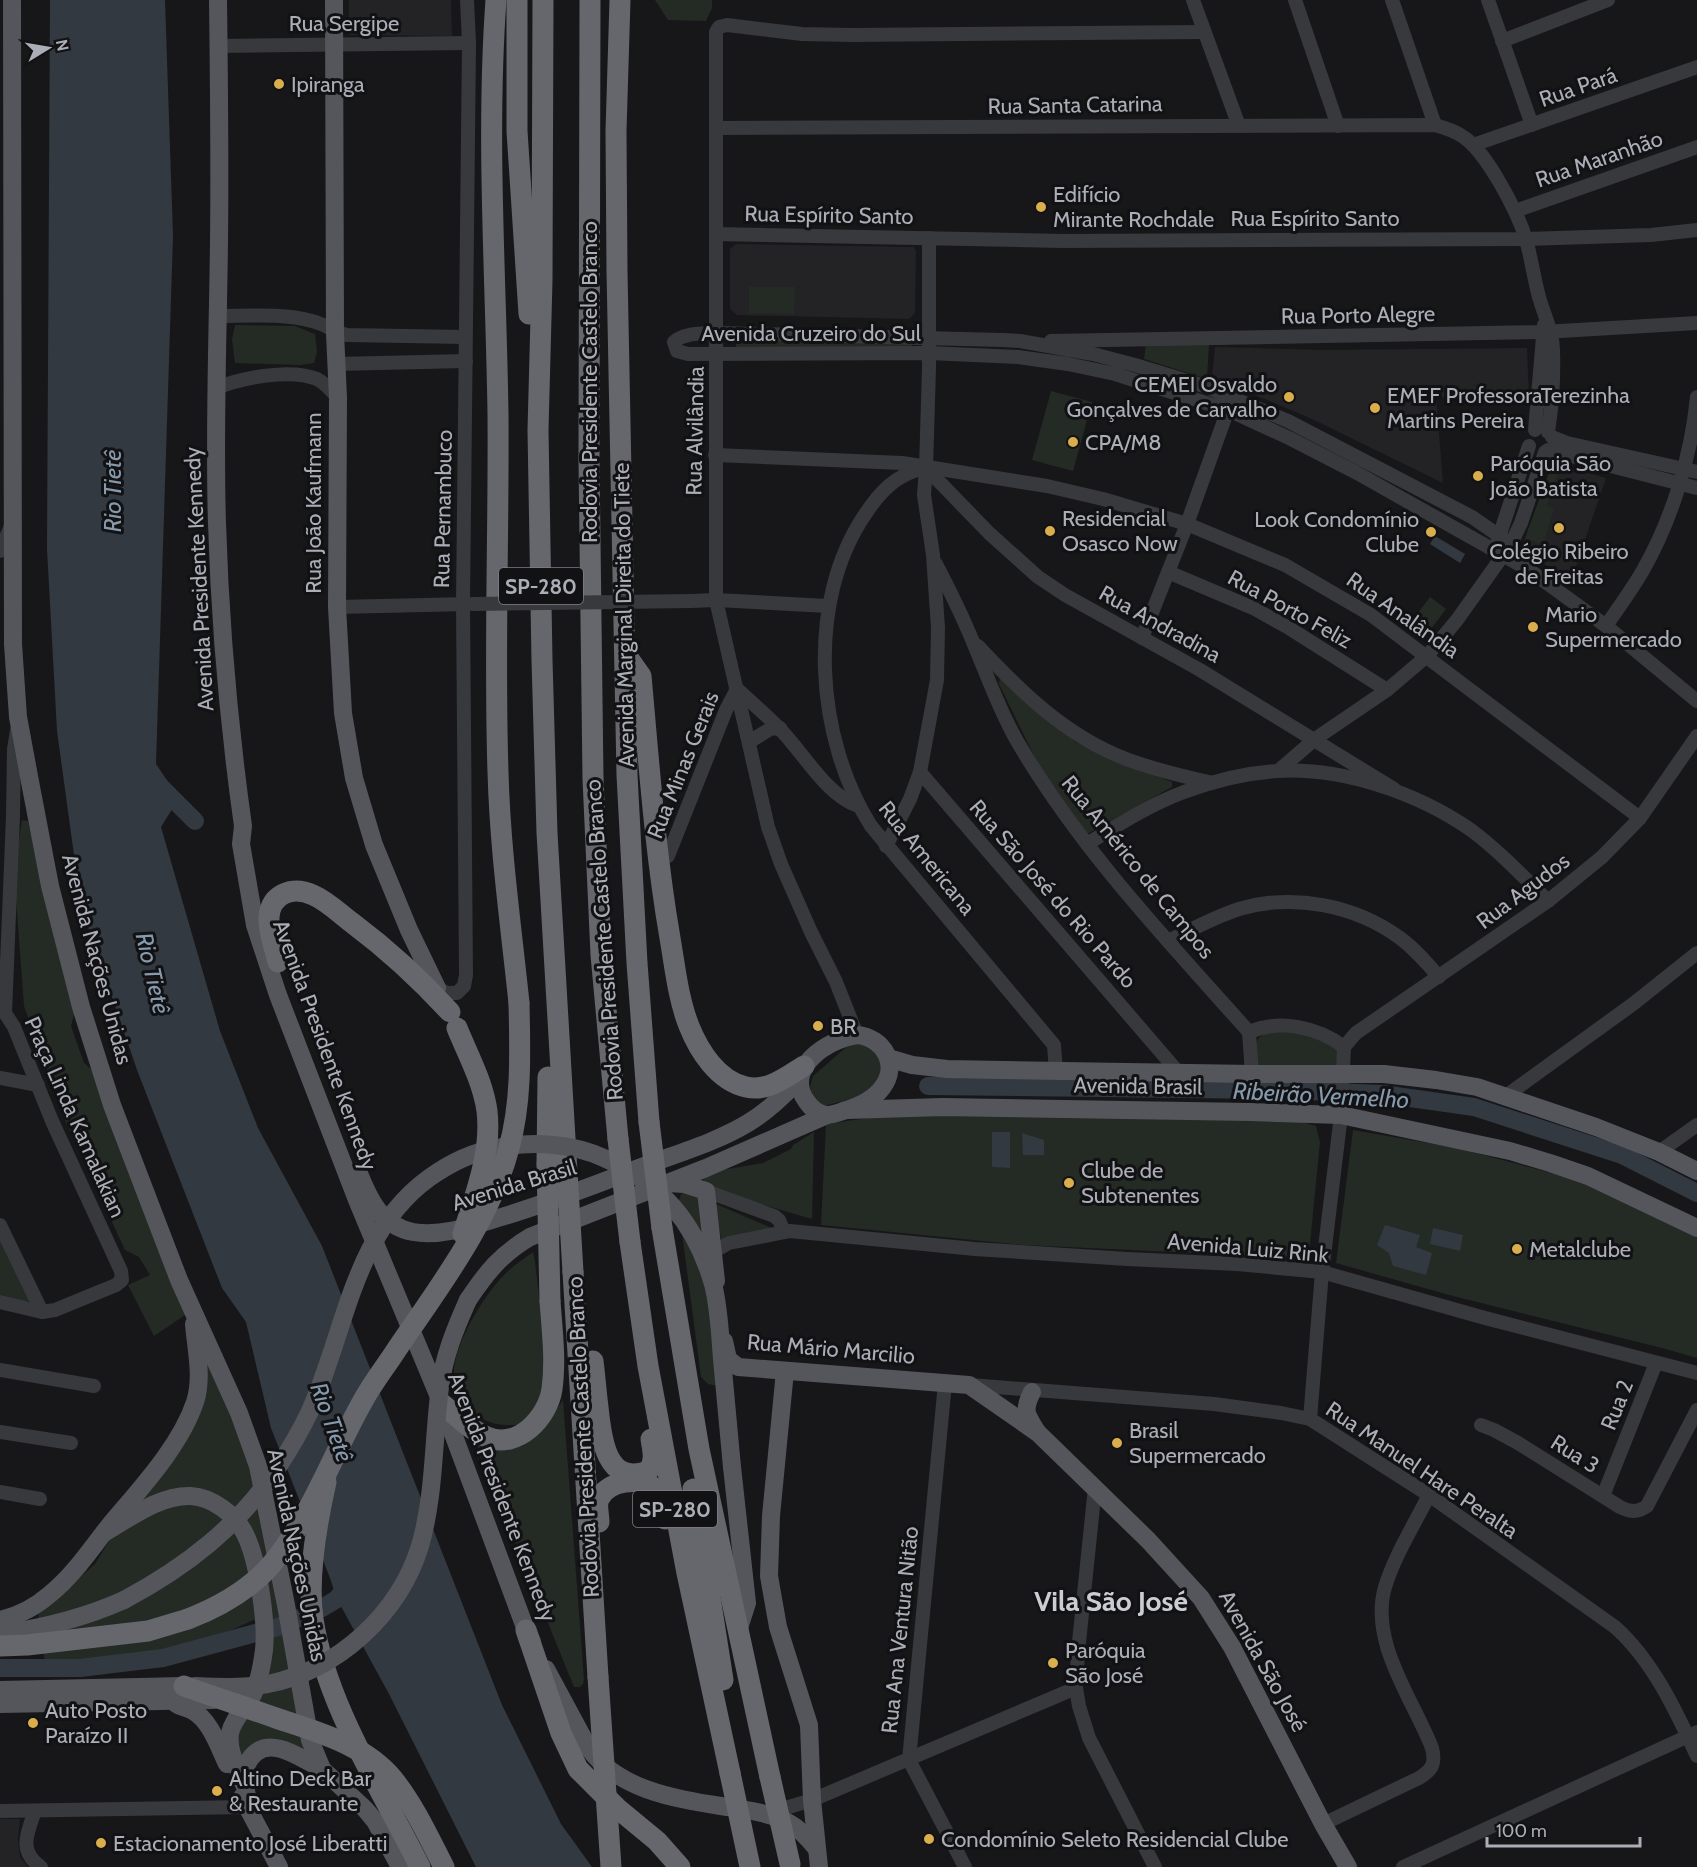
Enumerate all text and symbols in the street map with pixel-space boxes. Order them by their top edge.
street label: Rua Sergipe [289,10,399,37]
north arrow [18,18,78,78]
text: N [52,38,73,53]
street label: Rua Pará [1536,61,1621,113]
place label: Ipiranga [291,71,365,98]
marker: Ipiranga [272,77,286,91]
street label: Rua Santa Catarina [987,90,1163,120]
street label: Rua Maranhão [1532,125,1666,193]
place label: Edifício Mirante Rochdale [1053,181,1214,233]
street label: Rua Espírito Santo [744,200,914,230]
marker: Edifício Mirante Rochdale [1034,200,1048,214]
street label: Rua Espírito Santo [1230,205,1400,232]
street label: Rodovia Presidente Castelo Branco [576,221,603,543]
street label: Rua Porto Alegre [1281,300,1435,330]
street label: Avenida Cruzeiro do Sul [701,320,922,347]
street label: Rua Alvilândia [680,366,710,496]
place label: CEMEI Osvaldo Gonçalves de Carvalho [1066,371,1277,423]
place label: EMEF ProfessoraTerezinha Martins Pereira [1387,382,1630,434]
marker: CEMEI Osvaldo Gonçalves de Carvalho [1282,390,1296,404]
marker: EMEF ProfessoraTerezinha Martins Pereira [1368,401,1382,415]
street label: Rua João Kaufmann [300,412,327,594]
place label: CPA/M8 [1085,429,1162,456]
street label: Rua Pernambuco [428,430,458,588]
marker: CPA/M8 [1066,435,1080,449]
street label: Avenida Presidente Kennedy [179,446,219,712]
water label: Rio Tietê [98,450,127,532]
place label: Paróquia São João Batista [1489,450,1611,502]
street label: Avenida Marginal Direita do Tiete [608,462,640,768]
marker: Paróquia São João Batista [1471,469,1485,483]
place label: Residencial Osasco Now [1062,505,1178,557]
place label: Look Condomínio Clube [1254,506,1419,558]
marker: Colégio Ribeiro de Freitas [1552,521,1566,535]
marker: Residencial Osasco Now [1043,524,1057,538]
marker: Look Condomínio Clube [1424,525,1438,539]
place label: Colégio Ribeiro de Freitas [1489,538,1629,590]
street label: Rua Porto Feliz [1223,564,1357,654]
street label: Rua Analândia [1341,566,1465,664]
road number: SP-280 [499,568,583,604]
street label: Rua Andradina [1094,579,1226,669]
place label: Mario Supermercado [1545,601,1682,653]
marker: Mario Supermercado [1526,620,1540,634]
street label: Rua Minas Gerais [641,687,725,843]
street label: Rua Américo de Campos [1056,770,1220,964]
street label: Rodovia Presidente Castelo Branco [579,779,629,1101]
street label: Rua São José do Rio Pardo [964,794,1142,994]
street label: Rua Americana [873,795,982,921]
street label: Rua Agudos [1471,847,1575,935]
street label: Avenida Nações Unidas [56,851,138,1067]
street label: Avenida Presidente Kennedy [267,916,383,1174]
water label: Rio Tietê [130,930,176,1016]
street label: Praça Linda Kamalakian [19,1012,131,1222]
place label: BR [830,1013,856,1040]
marker: BR [811,1019,825,1033]
street label: Avenida Brasil [1073,1071,1203,1101]
water label: Ribeirão Vermelho [1232,1076,1410,1114]
street label: Avenida Brasil [449,1153,580,1217]
place label: Clube de Subtenentes [1081,1157,1199,1209]
marker: Clube de Subtenentes [1062,1176,1076,1190]
street label: Avenida Luiz Rink [1166,1228,1330,1269]
place label: Metalclube [1529,1236,1631,1263]
marker: Metalclube [1510,1242,1524,1256]
street label: Rodovia Presidente Castelo Branco [561,1276,605,1598]
street label: Rua Mário Marcilio [746,1328,916,1370]
street label: Avenida Presidente Kennedy [442,1369,562,1625]
street label: Rua 2 [1595,1376,1639,1434]
water label: Rio Tietê [304,1378,360,1466]
street label: Rua Manuel Hare Peralta [1321,1396,1524,1545]
place label: Brasil Supermercado [1129,1417,1266,1469]
street label: Rua 3 [1546,1429,1604,1479]
marker: Brasil Supermercado [1110,1436,1124,1450]
street label: Avenida Nações Unidas [261,1446,333,1664]
road number: SP-280 [633,1491,717,1527]
street label: Rua Ana Ventura Nitão [876,1525,924,1735]
district label: Vila São José [1034,1584,1188,1618]
street label: Avenida São José [1213,1586,1313,1736]
place label: Paróquia São José [1065,1637,1146,1689]
marker: Paróquia São José [1046,1656,1060,1670]
place label: Auto Posto Paraízo II [45,1697,147,1749]
marker: Auto Posto Paraízo II [26,1716,40,1730]
place label: Altino Deck Bar & Restaurante [229,1765,372,1817]
marker: Altino Deck Bar & Restaurante [210,1784,224,1798]
scale bar [1487,1810,1640,1848]
text: 100 m [1496,1820,1547,1842]
place label: Condomínio Seleto Residencial Clube [941,1826,1289,1853]
place label: Estacionamento José Liberatti [113,1830,387,1857]
marker: Condomínio Seleto Residencial Clube [922,1832,936,1846]
marker: Estacionamento José Liberatti [94,1836,108,1850]

